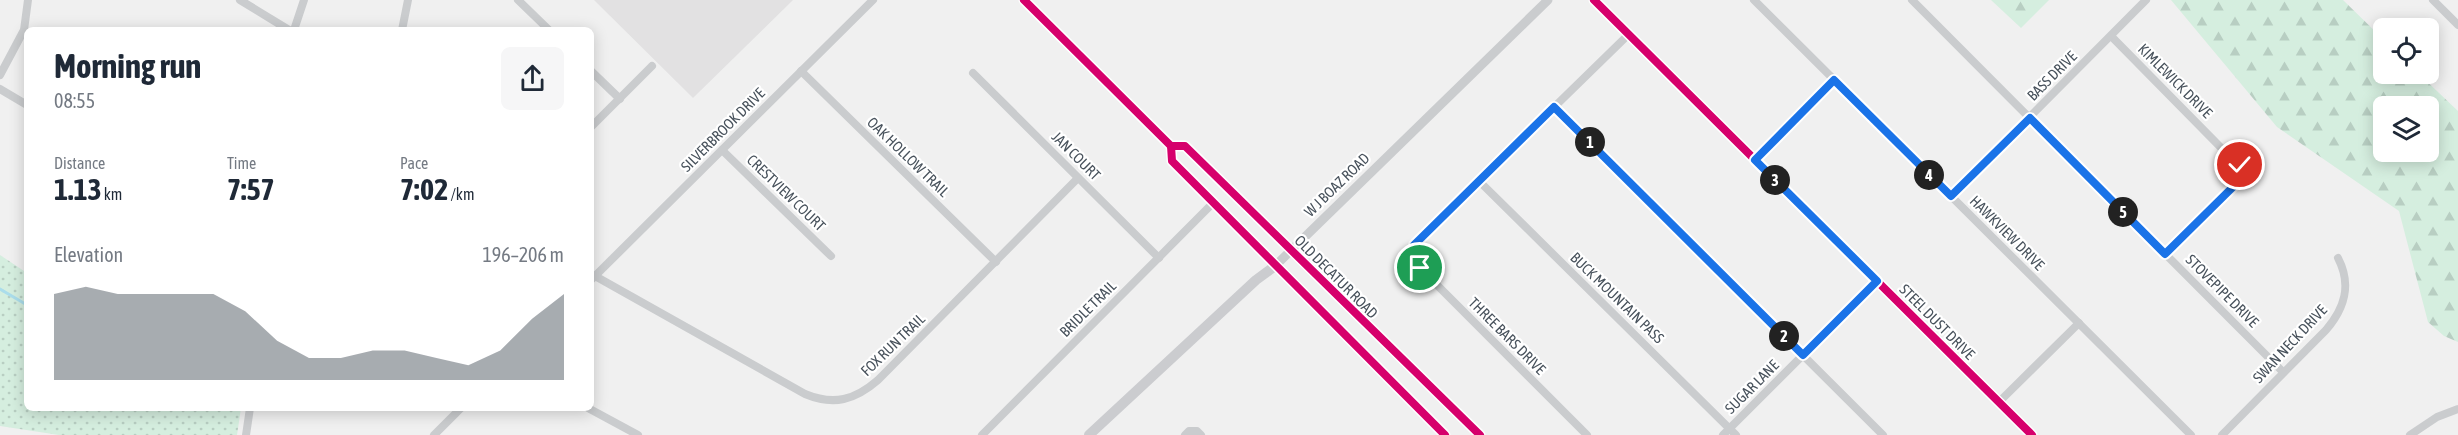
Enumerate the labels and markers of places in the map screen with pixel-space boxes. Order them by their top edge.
pin: 1 [1575,127,1605,157]
pin [2214,139,2265,190]
pin: 4 [1914,160,1944,190]
pin: 3 [1760,165,1790,195]
pin: 5 [2108,197,2138,227]
pin [1394,242,1445,293]
pin: 2 [1769,321,1799,351]

